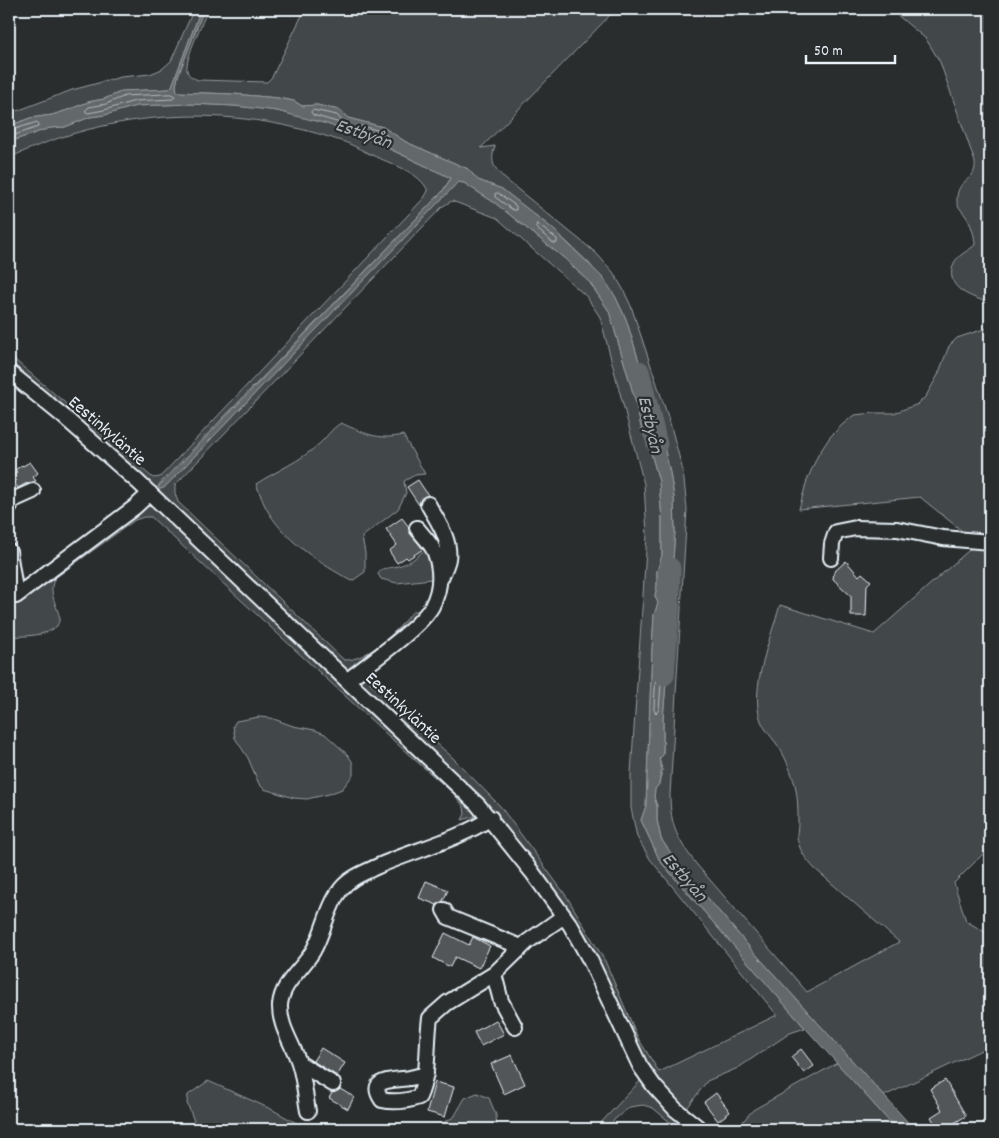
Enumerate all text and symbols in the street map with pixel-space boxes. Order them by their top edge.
scale bar [806,32,895,64]
text: 50 m [814,41,843,63]
water label: Estbyån [331,113,396,158]
street label: Eestinkyläntie [62,391,151,473]
water label: Estbyån [629,394,669,457]
street label: Eestinkyläntie [359,667,446,751]
water label: Estbyån [654,848,713,910]

